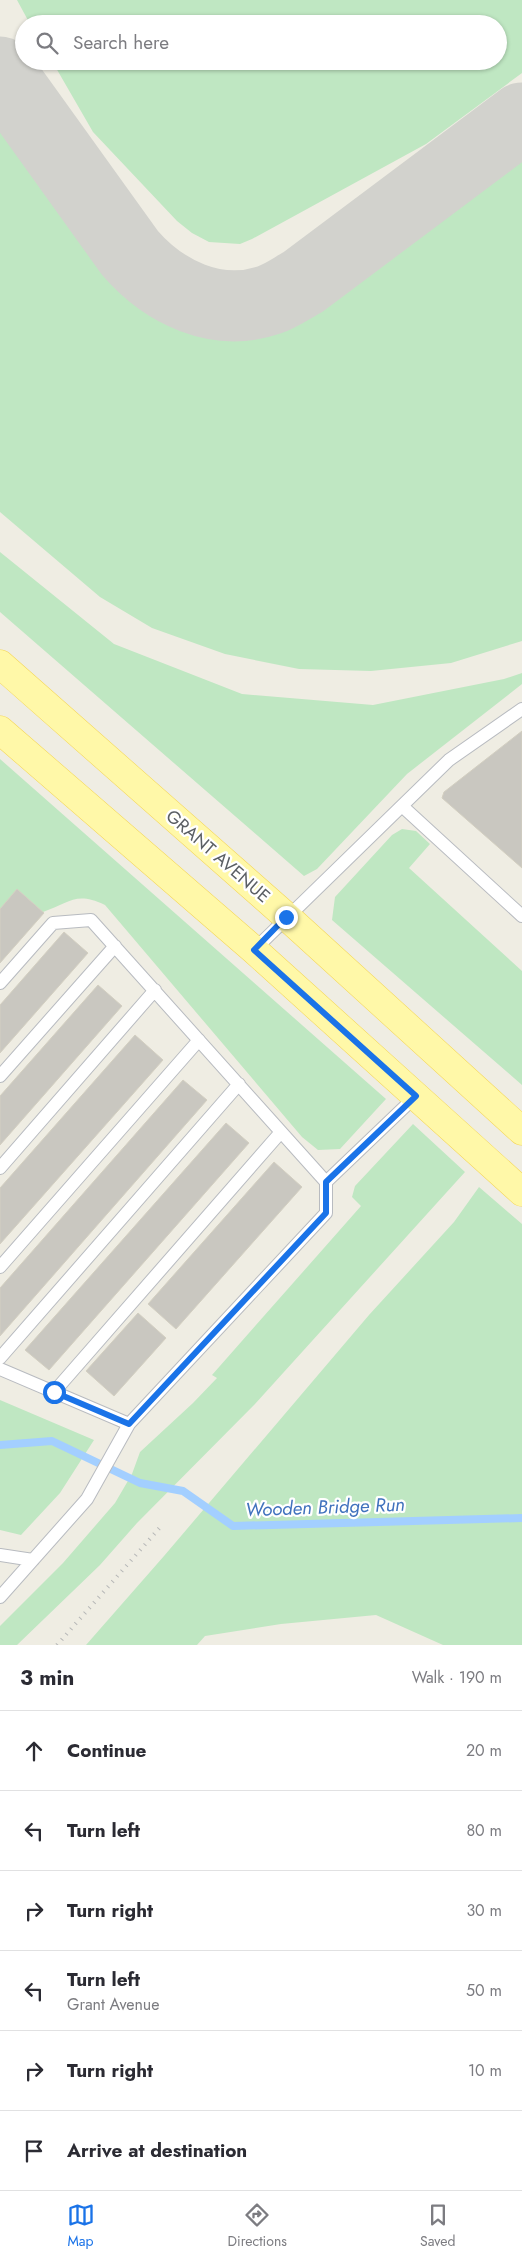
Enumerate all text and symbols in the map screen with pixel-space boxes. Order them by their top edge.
search box [15,15,507,70]
icon: search [33,29,61,57]
text: Search here [73,29,169,56]
street label: GRANT AVENUE [160,803,276,909]
route end [275,906,298,929]
route start [43,1381,66,1404]
water label: Wooden Bridge Run [245,1491,405,1523]
text: 3 min [20,1663,74,1693]
text: Walk · 190 m [412,1666,502,1689]
icon: ahead [20,1737,48,1765]
text: Continue [67,1737,146,1764]
text: 20 m [466,1739,502,1762]
icon: left [20,1817,48,1845]
text: Turn left [67,1817,140,1844]
text: 80 m [466,1819,502,1842]
icon: right [20,1897,48,1925]
text: Turn right [67,1897,153,1924]
text: 30 m [466,1899,502,1922]
text: Turn left [67,1966,140,1993]
icon: left [20,1977,48,2005]
text: 50 m [466,1979,502,2002]
text: Grant Avenue [67,1993,159,2016]
icon: right [20,2057,48,2085]
text: Turn right [67,2057,153,2084]
text: 10 m [468,2059,502,2082]
icon: arrive [20,2137,48,2165]
text: Arrive at destination [67,2137,247,2164]
tab: Map [67,2201,95,2251]
tab: Directions [228,2201,287,2251]
tab: Saved [420,2201,455,2251]

